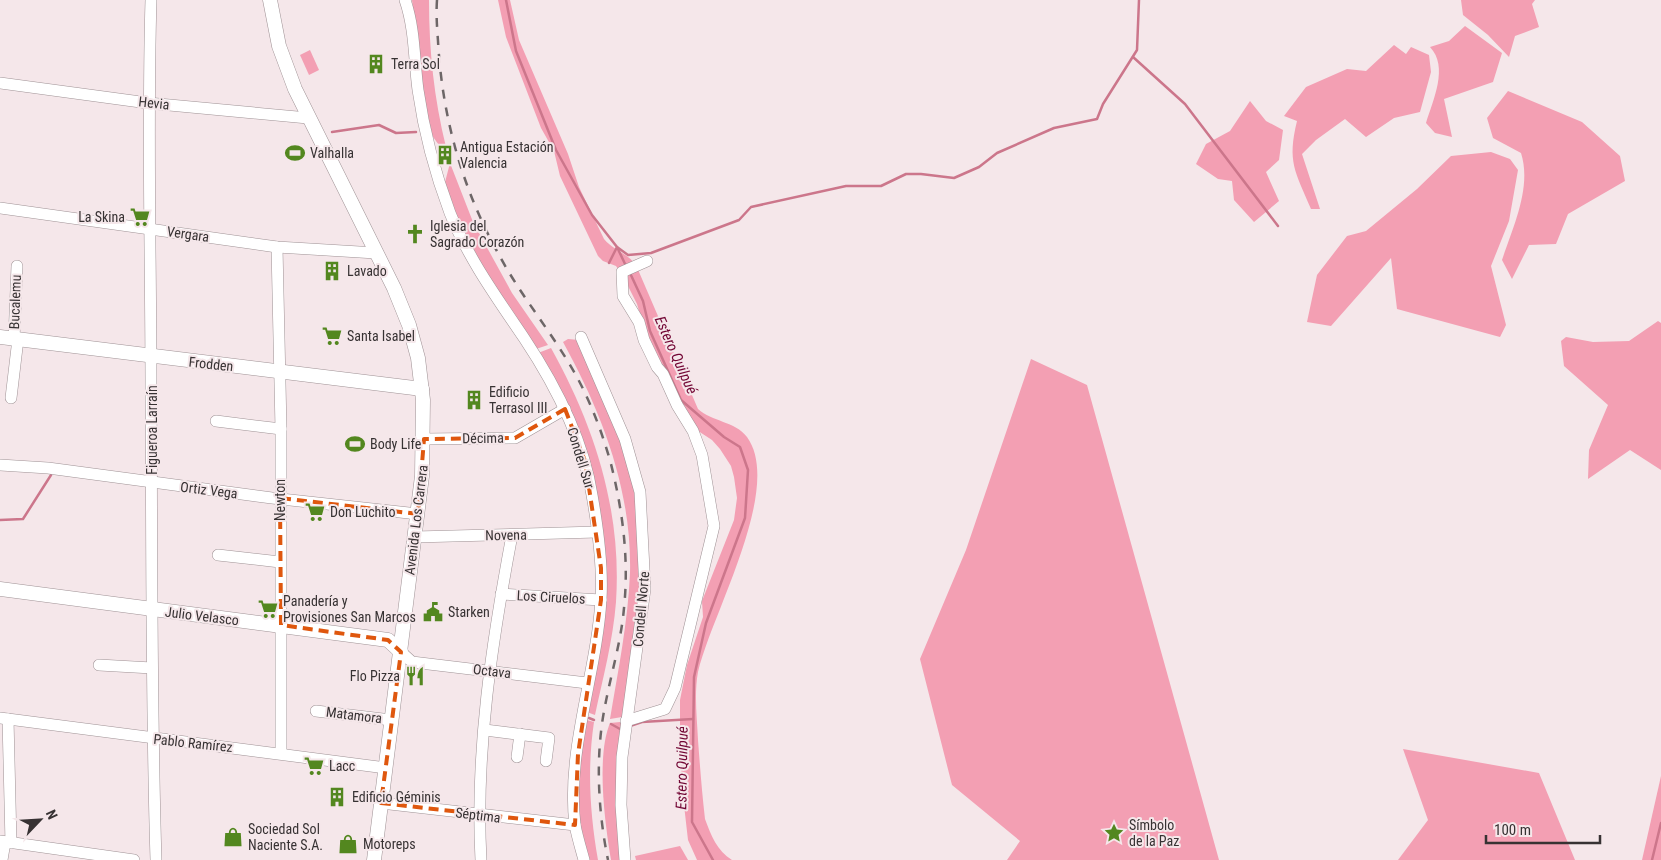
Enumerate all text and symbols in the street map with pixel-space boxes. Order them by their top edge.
building icon: Terra Sol [365,53,387,75]
place label: Terra Sol [391,56,440,72]
street label: Hevia [138,93,170,113]
place label: Antigua Estación Valencia [460,139,553,171]
sports icon: Valhalla [284,142,306,164]
building icon: Antigua Estación Valencia [434,144,456,166]
place label: Valhalla [310,145,354,161]
supermarket icon: La Skina [129,206,151,228]
place label: La Skina [78,209,125,225]
place label: Iglesia del Sagrado Corazón [430,218,524,250]
street label: Vergara [166,223,210,245]
church icon: Iglesia del Sagrado Corazón [404,223,426,245]
building icon: Lavado [321,260,343,282]
place label: Lavado [347,263,387,279]
street label: Bucalemu [6,274,24,330]
water label: Estero Quilpué [651,313,701,397]
supermarket icon: Santa Isabel [321,325,343,347]
place label: Santa Isabel [347,328,415,344]
street label: Frodden [188,354,234,374]
place label: Edificio Terrasol III [489,384,547,416]
street label: Figueroa Larraín [144,385,160,475]
building icon: Edificio Terrasol III [463,389,485,411]
street label: Condell Sur [564,425,598,491]
street label: Décima [462,430,504,446]
sports icon: Body Life [344,433,366,455]
place label: Body Life [370,436,422,452]
street label: Avenida Los Carrera [401,464,431,576]
street label: Ortiz Vega [180,479,238,501]
street label: Newton [272,479,288,521]
supermarket icon: Don Luchito [304,501,326,523]
place label: Don Luchito [330,504,396,520]
street label: Novena [485,527,527,543]
street label: Condell Norte [630,570,652,648]
street label: Los Ciruelos [516,587,586,607]
place label: Panadería y Provisiones San Marcos [283,593,416,625]
supermarket icon: Panadería y Provisiones San Marcos [257,598,279,620]
public building icon: Starken [422,601,444,623]
street label: Julio Velasco [164,604,240,628]
place label: Starken [448,604,490,620]
street label: Octava [472,661,512,681]
restaurant icon: Flo Pizza [404,665,426,687]
place label: Flo Pizza [350,668,400,684]
street label: Matamora [325,704,383,726]
water label: Estero Quilpué [672,726,692,810]
street label: Pablo Ramírez [153,731,233,755]
supermarket icon: Lacc [303,755,325,777]
place label: Lacc [329,758,355,774]
building icon: Edificio Géminis [326,786,348,808]
place label: Edificio Géminis [352,789,441,805]
north arrow [15,795,65,845]
street label: Séptima [455,804,501,826]
text: N [43,807,61,822]
scale bar [1486,812,1600,844]
place label: Símbolo de la Paz [1129,817,1179,849]
place label: Sociedad Sol Naciente S.A. [248,821,323,853]
text: 100 m [1494,821,1531,839]
place icon: Símbolo de la Paz [1103,822,1125,844]
shop icon: Sociedad Sol Naciente S.A. [222,826,244,848]
shop icon: Motoreps [337,833,359,855]
place label: Motoreps [363,836,416,852]

